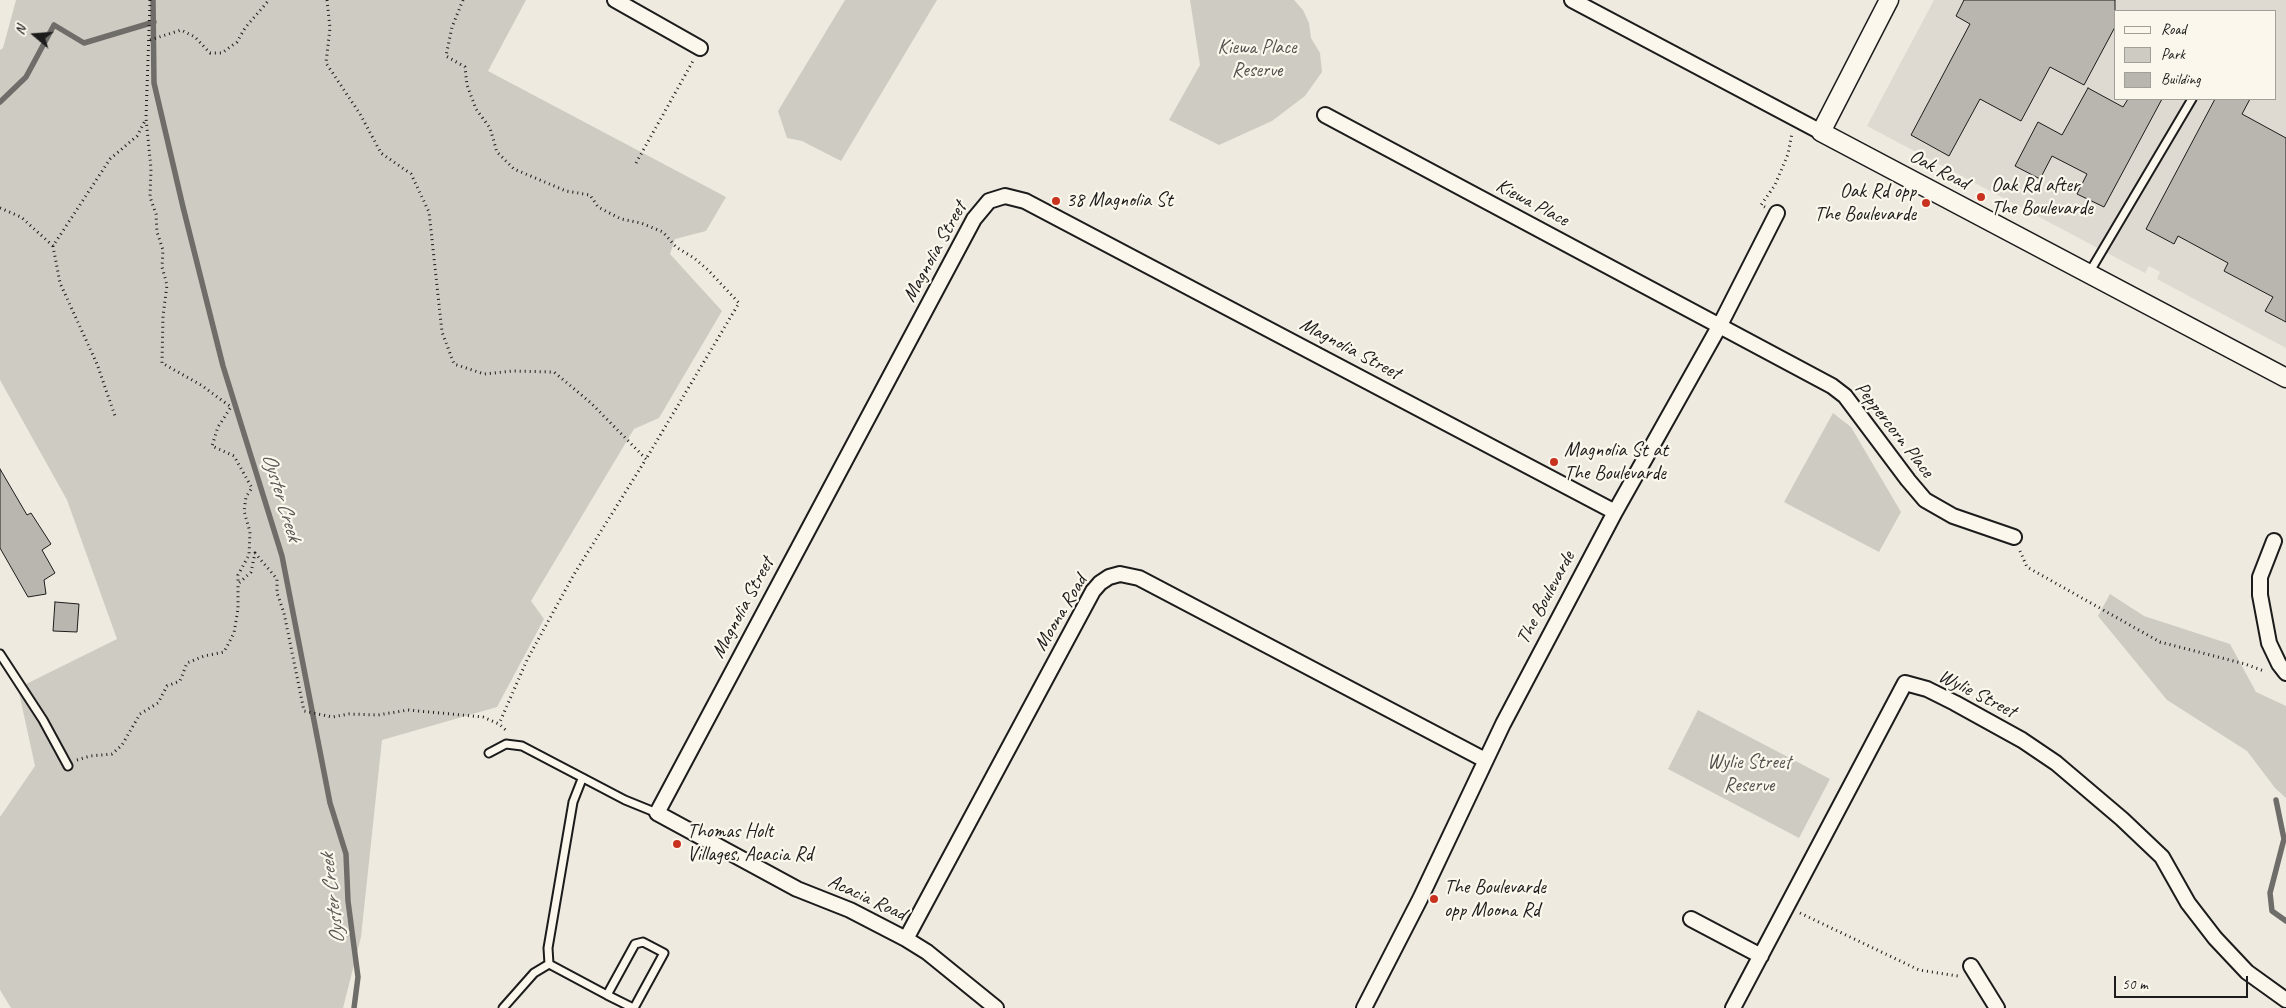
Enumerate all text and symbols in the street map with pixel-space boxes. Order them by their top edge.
north arrow [10,10,60,60]
legend [2114,10,2276,100]
text: Road [2161,20,2186,39]
text: N [11,23,30,37]
park label: Kiewa Place Reserve [1218,36,1296,83]
text: Park [2161,45,2185,64]
text: Building [2161,70,2200,89]
street label: Oak Road [1905,144,1973,196]
street label: Kiewa Place [1492,174,1572,232]
place label: Oak Rd after The Boulevarde [1991,174,2093,221]
place label: Oak Rd opp The Boulevarde [1814,180,1916,227]
place label: 38 Magnolia St [1066,189,1173,213]
marker: Oak Rd after The Boulevarde [1975,191,1987,203]
marker: 38 Magnolia St [1050,195,1062,207]
marker: Oak Rd opp The Boulevarde [1920,197,1932,209]
street label: Magnolia Street [898,198,972,306]
street label: Magnolia Street [1296,312,1404,386]
street label: Peppercorn Place [1849,377,1939,483]
place label: Magnolia St at The Boulevarde [1564,439,1668,486]
water label: Oyster Creek [256,450,306,544]
marker: Magnolia St at The Boulevarde [1548,456,1560,468]
street label: The Boulevarde [1511,547,1581,649]
street label: Magnolia Street [706,554,780,662]
street label: Moona Road [1029,571,1093,655]
street label: Wylie Street [1934,664,2020,724]
park label: Wylie Street Reserve [1707,751,1791,798]
place label: Thomas Holt Villages, Acacia Rd [687,820,813,867]
marker: Thomas Holt Villages, Acacia Rd [671,838,683,850]
water label: Oyster Creek [315,853,351,945]
street label: Acacia Road [824,870,910,926]
place label: The Boulevarde opp Moona Rd [1444,876,1546,923]
marker: The Boulevarde opp Moona Rd [1428,893,1440,905]
scale bar [2116,966,2250,998]
text: 50 m [2122,975,2148,994]

